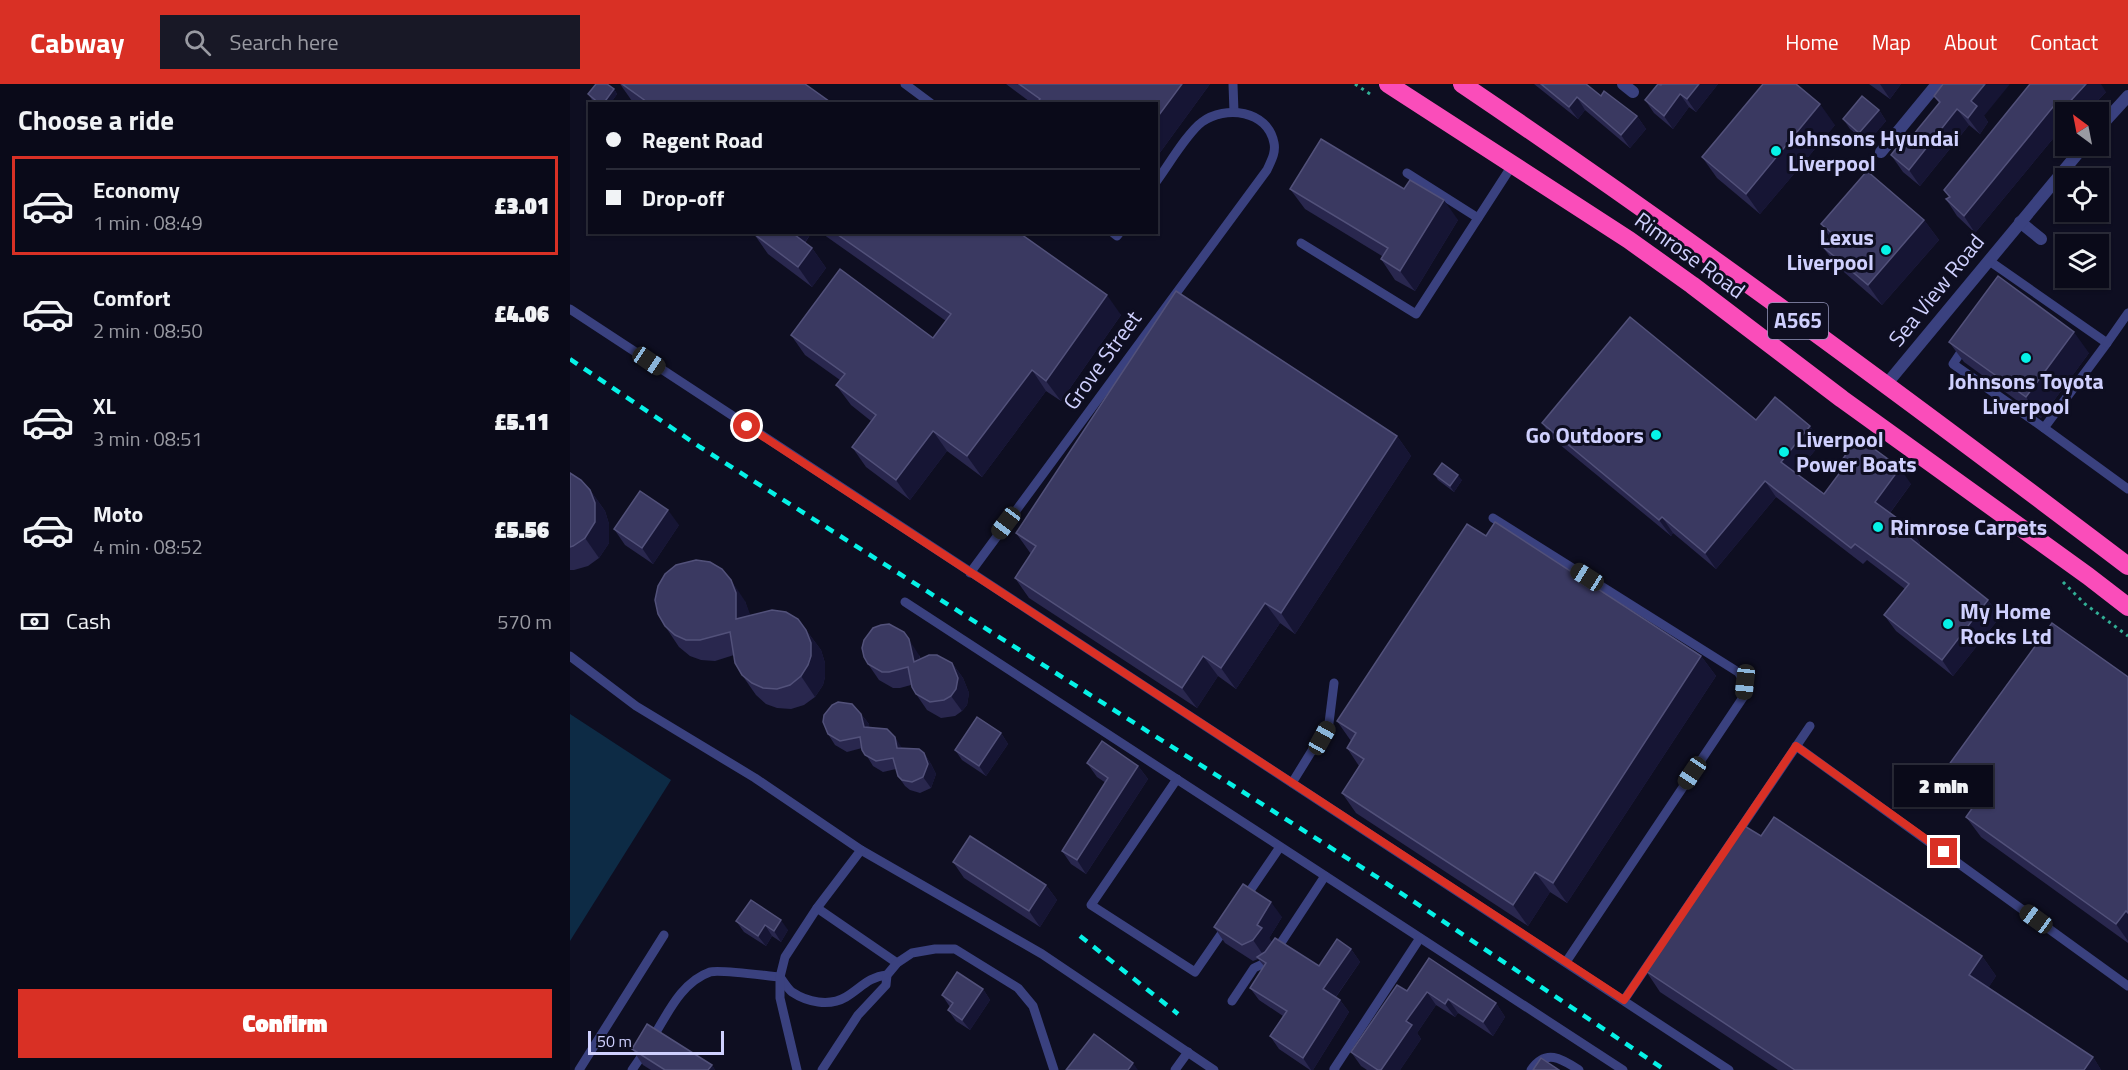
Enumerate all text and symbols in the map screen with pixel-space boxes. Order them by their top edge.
search box [160,15,580,69]
text: Cabway [30,21,124,64]
text: Search here [229,25,339,59]
icon: search [181,26,214,59]
text: Home [1785,26,1839,58]
text: Map [1872,26,1911,58]
text: About [1944,26,1997,58]
text: Contact [2030,26,2098,58]
text: Choose a ride [18,99,174,140]
north arrow [2055,102,2109,156]
map controls [2055,102,2109,288]
place label: Johnsons Hyundai Liverpool [1788,121,1959,180]
text: Regent Road [642,123,763,157]
marker: Johnsons Hyundai Liverpool [1769,144,1783,158]
button: locate [2055,168,2109,222]
text: Economy [93,173,180,207]
icon: car [21,179,75,233]
text: Drop-off [642,181,724,215]
text: £3.01 [494,189,549,223]
street label: Rimrose Road [1628,203,1752,307]
text: 1 min · 08:49 [93,207,203,238]
place label: Lexus Liverpool [1786,220,1874,279]
street label: Sea View Road [1880,226,1992,354]
button: layers [2055,234,2109,288]
marker: Lexus Liverpool [1879,243,1893,257]
text: Comfort [93,281,171,315]
icon: car [21,287,75,341]
text: £4.06 [494,297,549,331]
street label: Grove Street [1054,303,1150,417]
road number: A565 [1768,303,1828,339]
text: 2 min · 08:50 [93,315,203,346]
car [629,343,669,379]
marker: Johnsons Toyota Liverpool [2019,351,2033,365]
place label: Johnsons Toyota Liverpool [1948,364,2104,423]
text: XL [93,389,116,423]
icon: car [21,395,75,449]
text: £5.11 [494,405,549,439]
route start [733,412,760,439]
place label: Go Outdoors [1525,418,1644,452]
place label: Liverpool Power Boats [1796,422,1917,481]
text: 3 min · 08:51 [93,423,203,454]
marker: Go Outdoors [1649,428,1663,442]
marker: Liverpool Power Boats [1777,445,1791,459]
text: Moto [93,497,143,531]
icon: car [21,503,75,557]
car [988,503,1024,543]
place label: Rimrose Carpets [1890,510,2047,544]
text: £5.56 [494,513,549,547]
marker: Rimrose Carpets [1871,520,1885,534]
text: 4 min · 08:52 [93,531,203,562]
car [1567,560,1607,594]
place label: My Home Rocks Ltd [1960,594,2052,653]
text: Cash [66,604,111,638]
icon: cash [18,605,51,638]
text: 570 m [497,606,552,637]
marker: My Home Rocks Ltd [1941,617,1955,631]
car [1734,663,1756,701]
car [1305,718,1339,758]
car [1674,753,1710,793]
callout: 2 min [1894,765,1994,807]
text: 2 min [1919,770,1968,801]
route end [1930,838,1957,865]
car [2016,901,2056,937]
button: Confirm [18,989,552,1058]
scale bar [588,1028,724,1056]
text: 50 m [597,1029,632,1053]

